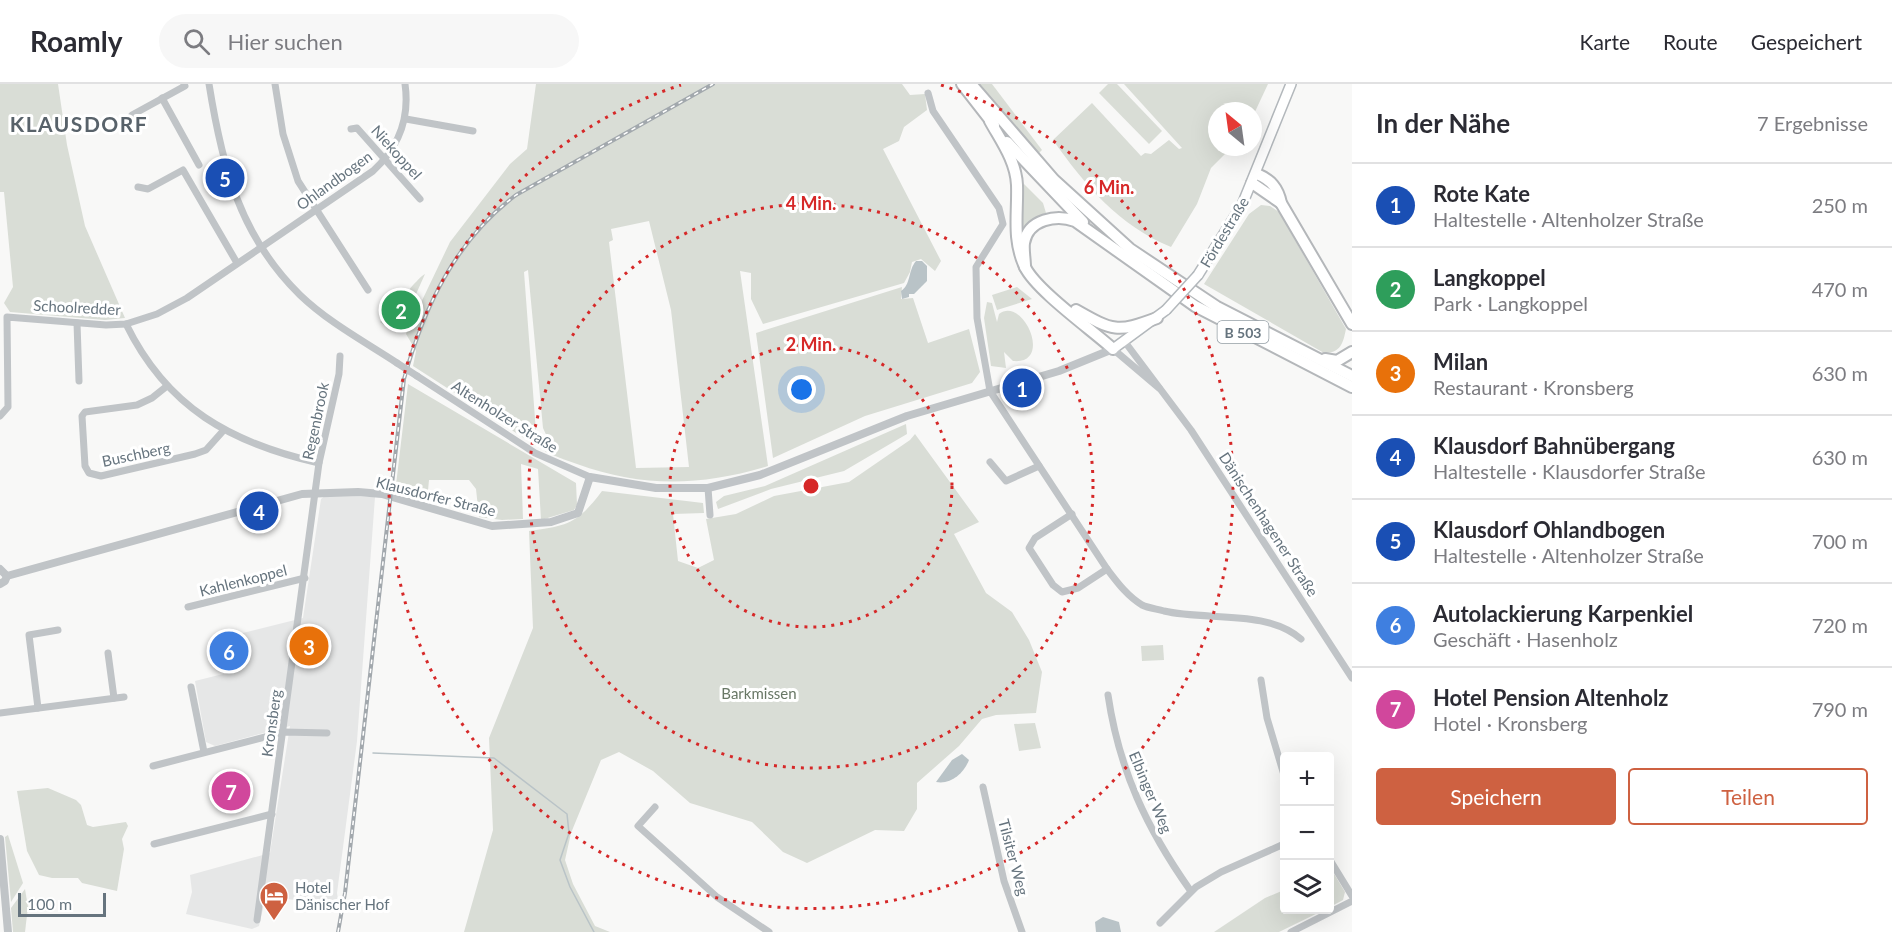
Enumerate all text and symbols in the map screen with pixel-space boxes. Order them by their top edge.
search box [159,14,579,68]
text: Roamly [30,24,123,58]
icon: search [180,25,213,58]
text: Hier suchen [228,28,343,55]
text: Karte [1580,29,1630,54]
text: Route [1663,29,1718,54]
text: Gespeichert [1751,29,1862,54]
north arrow [1208,102,1262,156]
text: In der Nähe [1376,107,1510,139]
district label: KLAUSDORF [10,111,148,136]
text: 7 Ergebnisse [1757,111,1868,135]
street label: Niekoppel [368,121,426,183]
street label: Ohlandbogen [293,147,375,213]
pin: 5 [206,156,244,200]
text: 6 Min. [1084,176,1134,198]
text: Rote Kate [1433,180,1530,207]
text: 4 Min. [786,192,836,214]
street label: Fördestraße [1196,193,1252,271]
text: 1 [1390,193,1401,217]
text: 250 m [1812,193,1868,217]
text: Haltestelle · Altenholzer Straße [1433,207,1704,231]
text: Langkoppel [1433,264,1546,291]
text: 2 [1390,277,1401,301]
text: 470 m [1812,277,1868,301]
pin: 2 [382,288,420,332]
text: Park · Langkoppel [1433,291,1588,315]
street label: Schoolredder [33,296,122,318]
road number: B 503 [1218,321,1268,343]
text: 2 Min. [786,333,836,355]
text: Milan [1433,348,1488,375]
text: 3 [1390,361,1401,385]
text: 630 m [1812,361,1868,385]
pin: 1 [1002,366,1042,410]
your location [787,375,816,404]
text: Restaurant · Kronsberg [1433,375,1634,399]
street label: Altenholzer Straße [449,376,561,456]
street label: Regenbrook [298,380,332,462]
text: Klausdorf Bahnübergang [1433,432,1675,459]
street label: Buschberg [100,438,172,470]
text: 4 [1390,445,1401,469]
text: 630 m [1812,445,1868,469]
street label: Dänischenhagener Straße [1216,449,1322,600]
text: Haltestelle · Klausdorfer Straße [1433,459,1706,483]
street label: Klausdorfer Straße [374,472,498,520]
centre of rings [801,476,821,496]
pin: 4 [240,488,278,534]
text: Klausdorf Ohlandbogen [1433,516,1665,543]
text: 5 [1390,529,1401,553]
text: 700 m [1812,529,1868,553]
text: Haltestelle · Altenholzer Straße [1433,543,1704,567]
street label: Kahlenkoppel [197,560,289,600]
text: Autolackierung Karpenkiel [1433,600,1693,627]
text: 6 [1390,613,1401,637]
text: 720 m [1812,613,1868,637]
pin: 3 [290,624,328,668]
text: Geschäft · Hasenholz [1433,627,1618,651]
pin: 6 [210,628,248,674]
park label: Barkmissen [721,684,797,702]
text: Hotel Pension Altenholz [1433,684,1668,711]
street label: Kronsberg [257,688,285,758]
text: 7 [1390,697,1401,721]
text: 790 m [1812,697,1868,721]
text: Hotel · Kronsberg [1433,711,1587,735]
street label: Elbinger Weg [1126,748,1176,836]
map controls [1280,752,1334,914]
button: + [1280,752,1334,806]
pin: 7 [212,768,250,814]
button: Speichern [1376,768,1616,825]
button: Teilen [1628,768,1868,825]
button: − [1280,806,1334,860]
street label: Tilsiter Weg [995,817,1033,897]
button: layers [1280,860,1334,914]
place label: Hotel Dänischer Hof [295,878,390,913]
hotel icon: Hotel Dänischer Hof [258,880,290,922]
scale bar [18,890,106,918]
text: 100 m [27,894,72,913]

